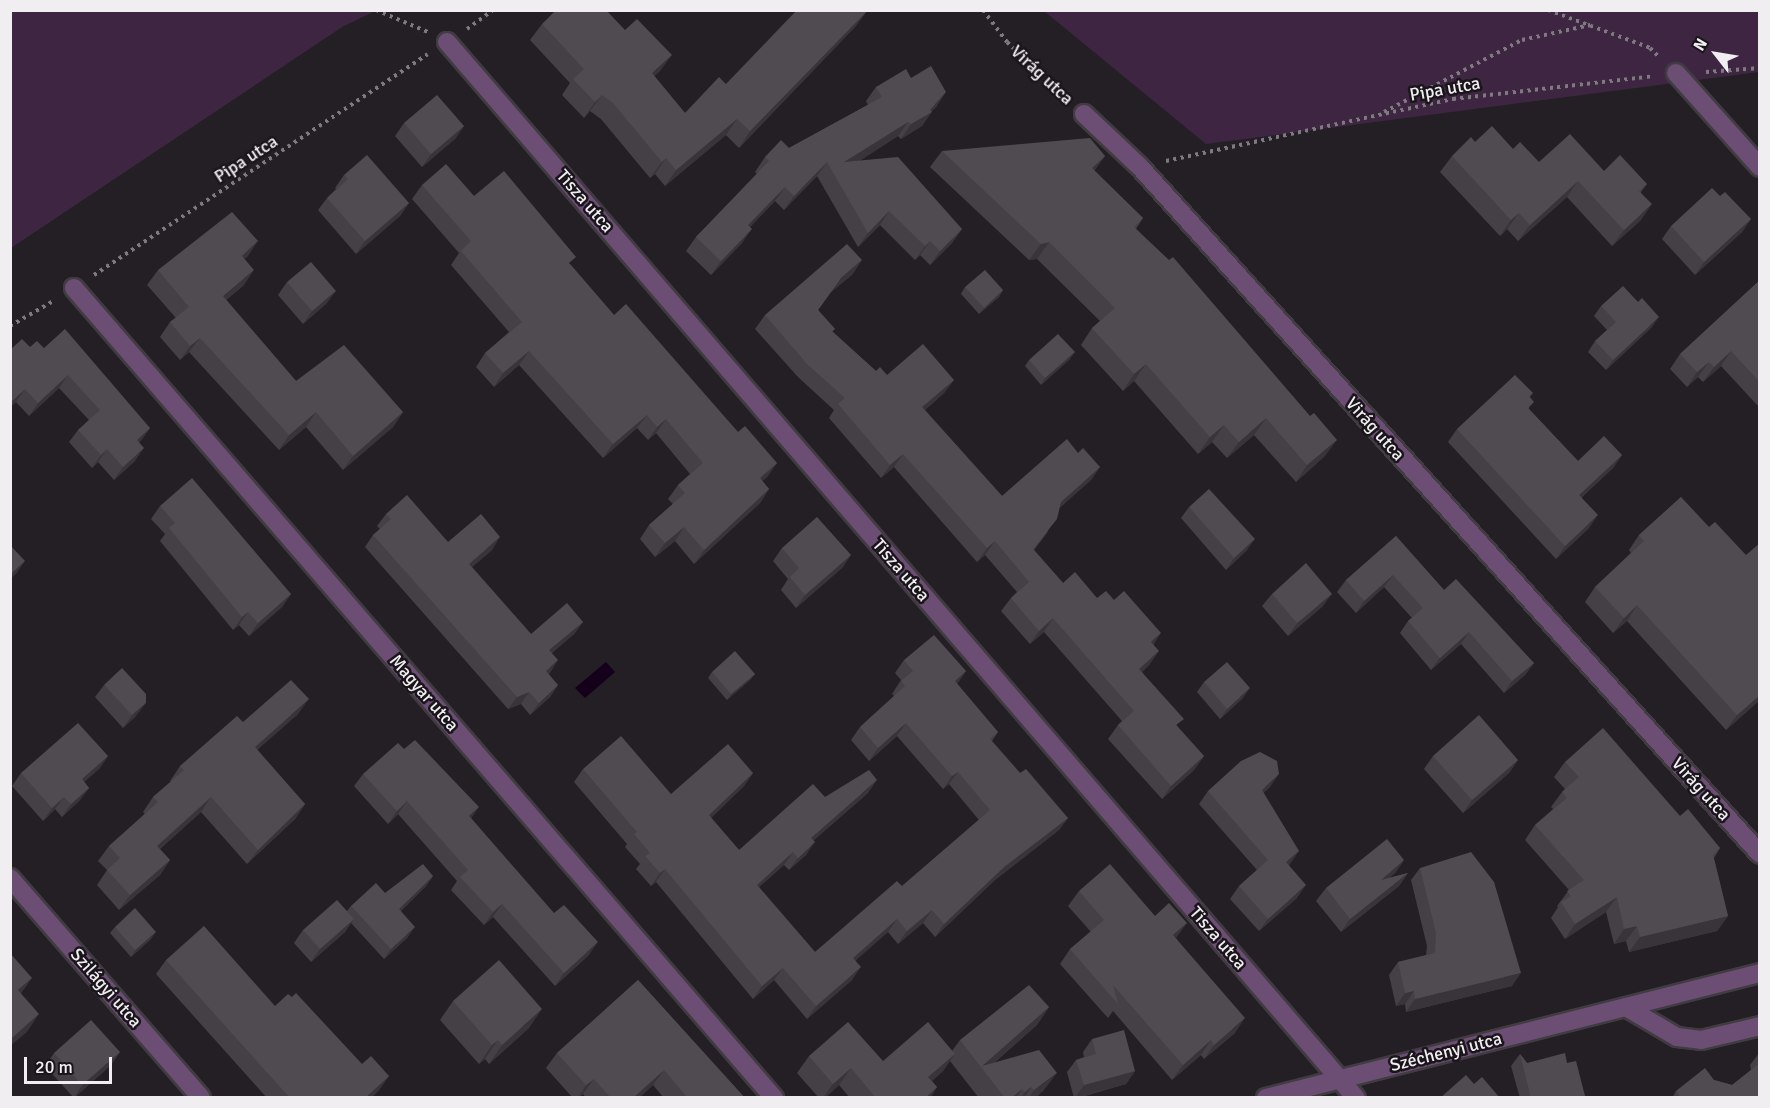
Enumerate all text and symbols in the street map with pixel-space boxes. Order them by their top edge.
north arrow [1686,24,1746,84]
text: N [1689,35,1712,55]
street label: Virág utca [1006,41,1078,109]
street label: Pipa utca [1408,72,1482,106]
street label: Pipa utca [210,131,282,187]
street label: Tisza utca [552,165,618,237]
street label: Virág utca [1341,393,1409,465]
street label: Tisza utca [868,534,934,606]
street label: Magyar utca [385,650,463,736]
street label: Virág utca [1667,753,1735,825]
street label: Tisza utca [1185,902,1251,974]
street label: Szilágyi utca [66,944,146,1032]
street label: Széchenyi utca [1388,1028,1504,1076]
scale bar [27,1045,116,1083]
text: 20 m [35,1056,73,1078]

